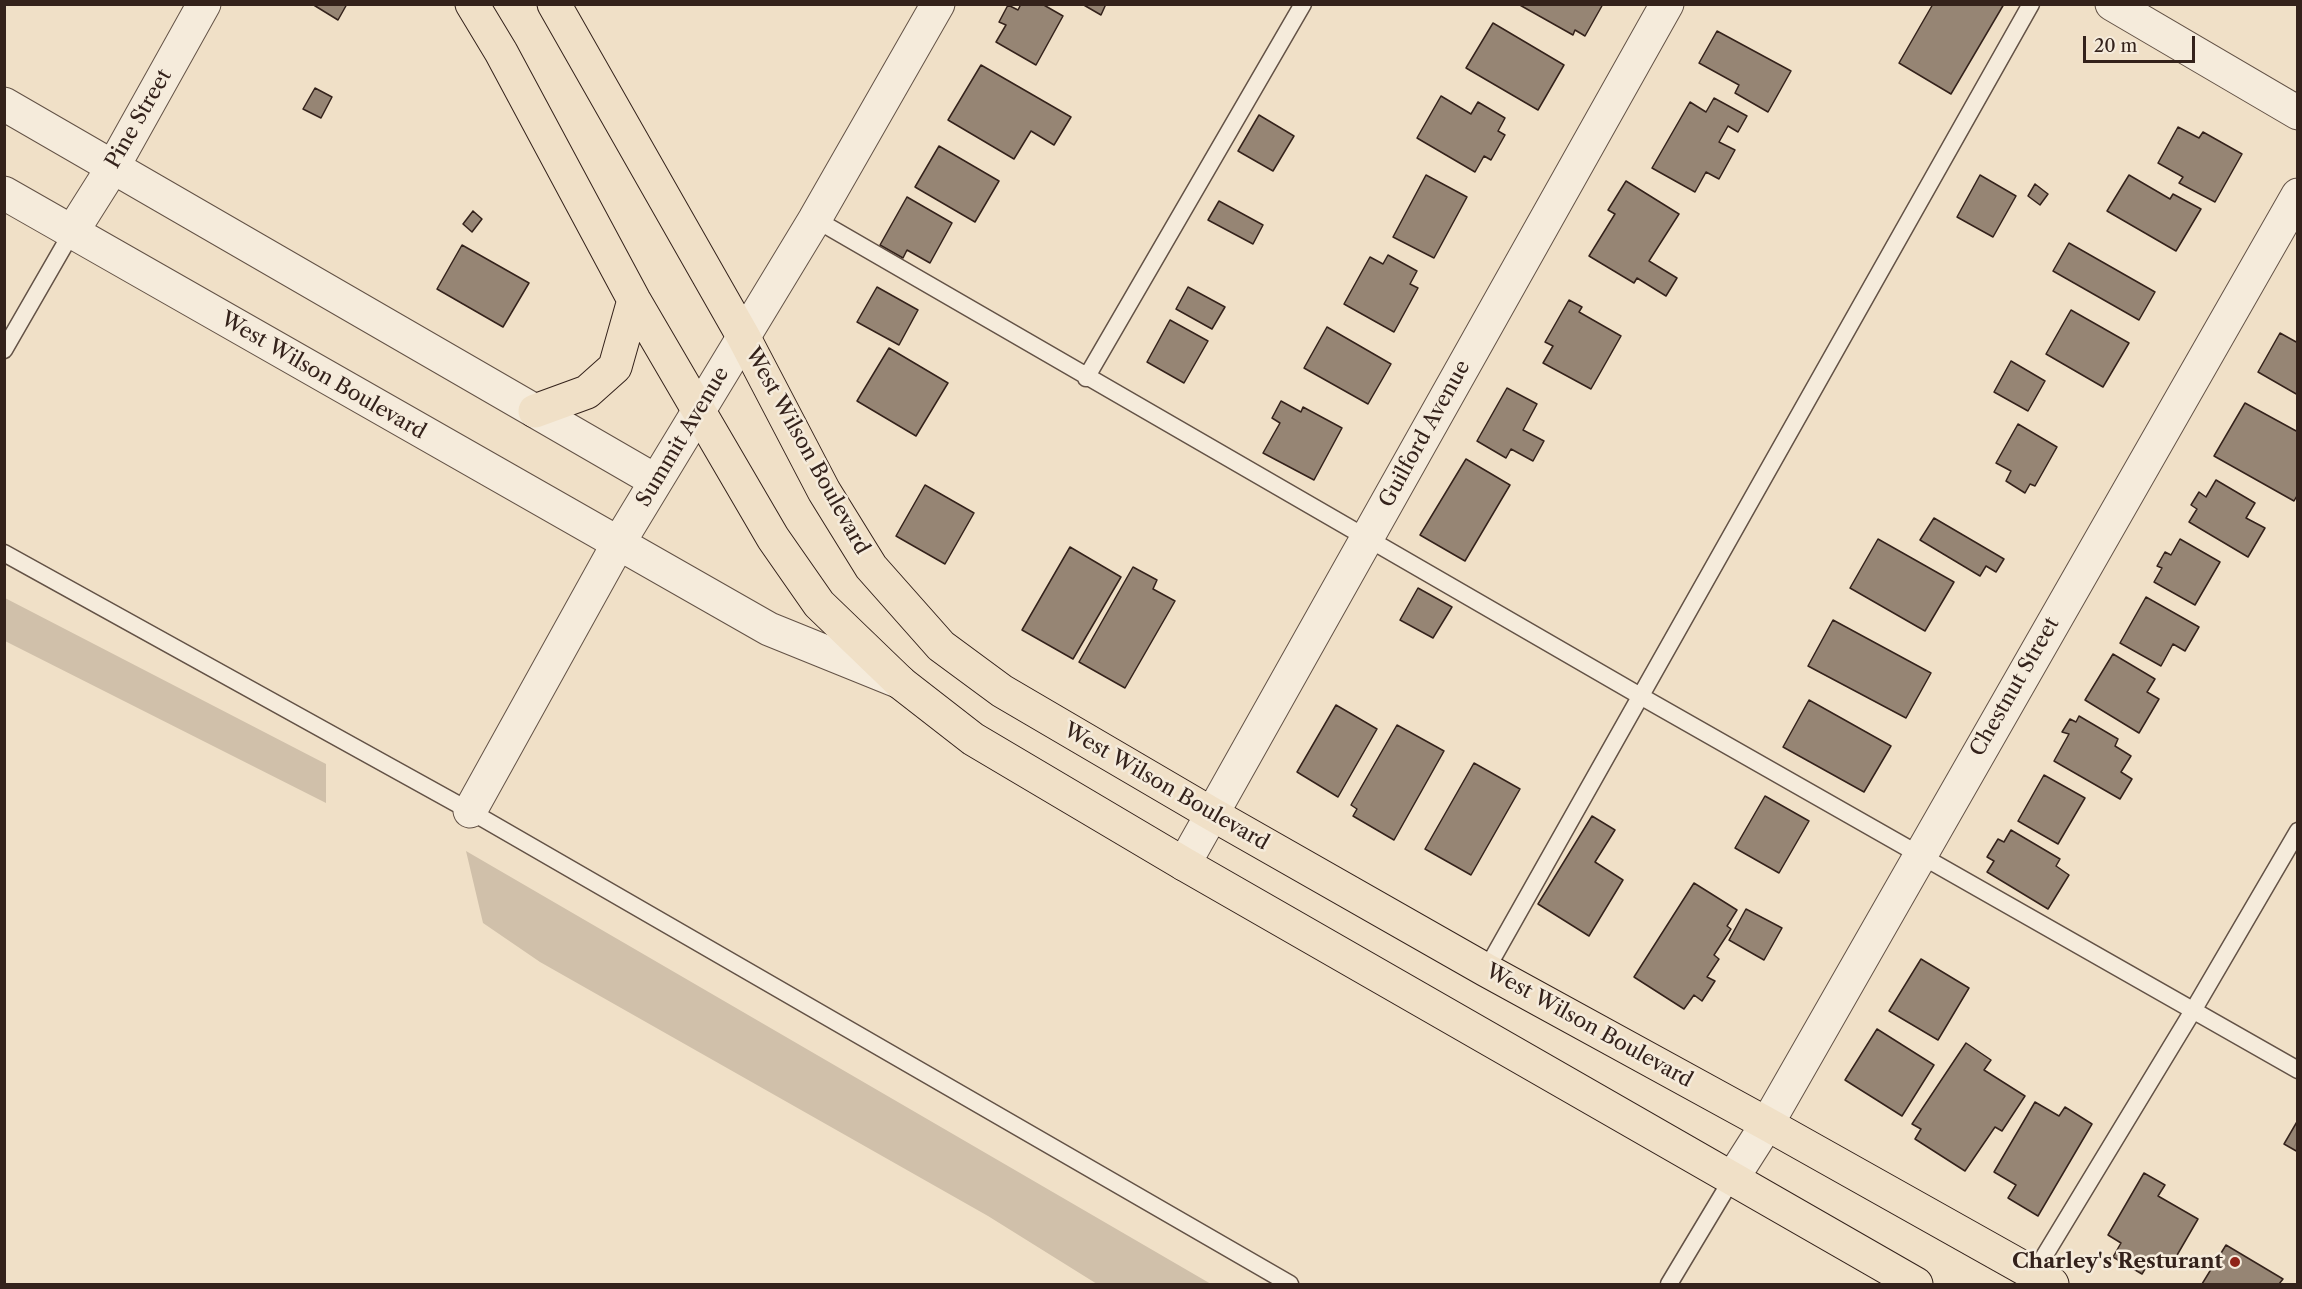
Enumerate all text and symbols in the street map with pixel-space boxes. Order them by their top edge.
scale bar [2086,24,2198,62]
text: 20 m [2094,35,2137,57]
street label: Pine Street [101,65,177,173]
street label: West Wilson Boulevard [216,307,430,445]
street label: West Wilson Boulevard [740,343,874,559]
street label: Guilford Avenue [1374,356,1476,512]
street label: Summit Avenue [631,363,735,511]
street label: Chestnut Street [1965,613,2065,761]
street label: West Wilson Boulevard [1059,718,1273,856]
street label: West Wilson Boulevard [1481,959,1697,1093]
place label: Charley's Resturant [2012,1249,2223,1275]
marker: Charley's Resturant [2228,1255,2242,1269]

